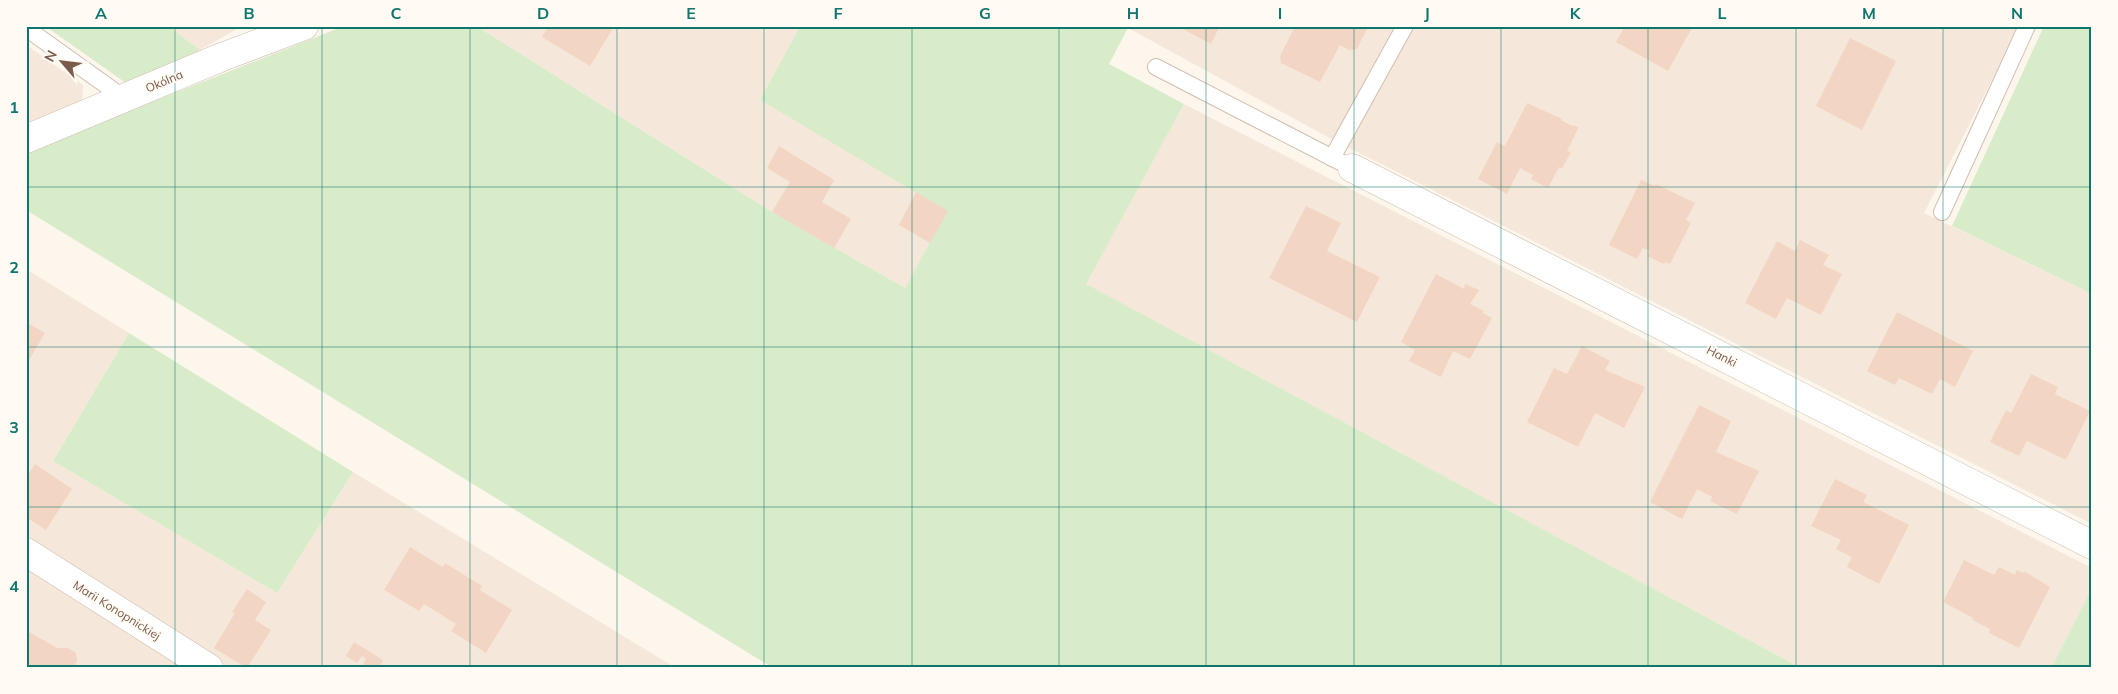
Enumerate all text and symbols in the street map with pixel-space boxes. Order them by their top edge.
text: A [95,3,107,23]
text: B [243,3,255,23]
text: C [391,3,402,23]
text: D [537,3,549,23]
text: E [686,3,696,23]
text: F [833,3,843,23]
text: G [979,3,991,23]
text: H [1127,3,1139,23]
text: I [1278,3,1282,23]
text: J [1424,3,1430,23]
text: K [1570,3,1582,23]
text: L [1718,3,1727,23]
text: M [1862,3,1876,23]
text: N [2011,3,2023,23]
north arrow [38,38,88,88]
text: N [40,47,61,65]
street label: Okólna [143,66,185,96]
text: 1 [9,97,19,117]
text: 2 [9,257,19,277]
street label: Hanki [1704,342,1740,370]
text: 3 [9,417,19,437]
text: 4 [9,576,19,596]
street label: Marii Konopnickiej [70,577,164,643]

